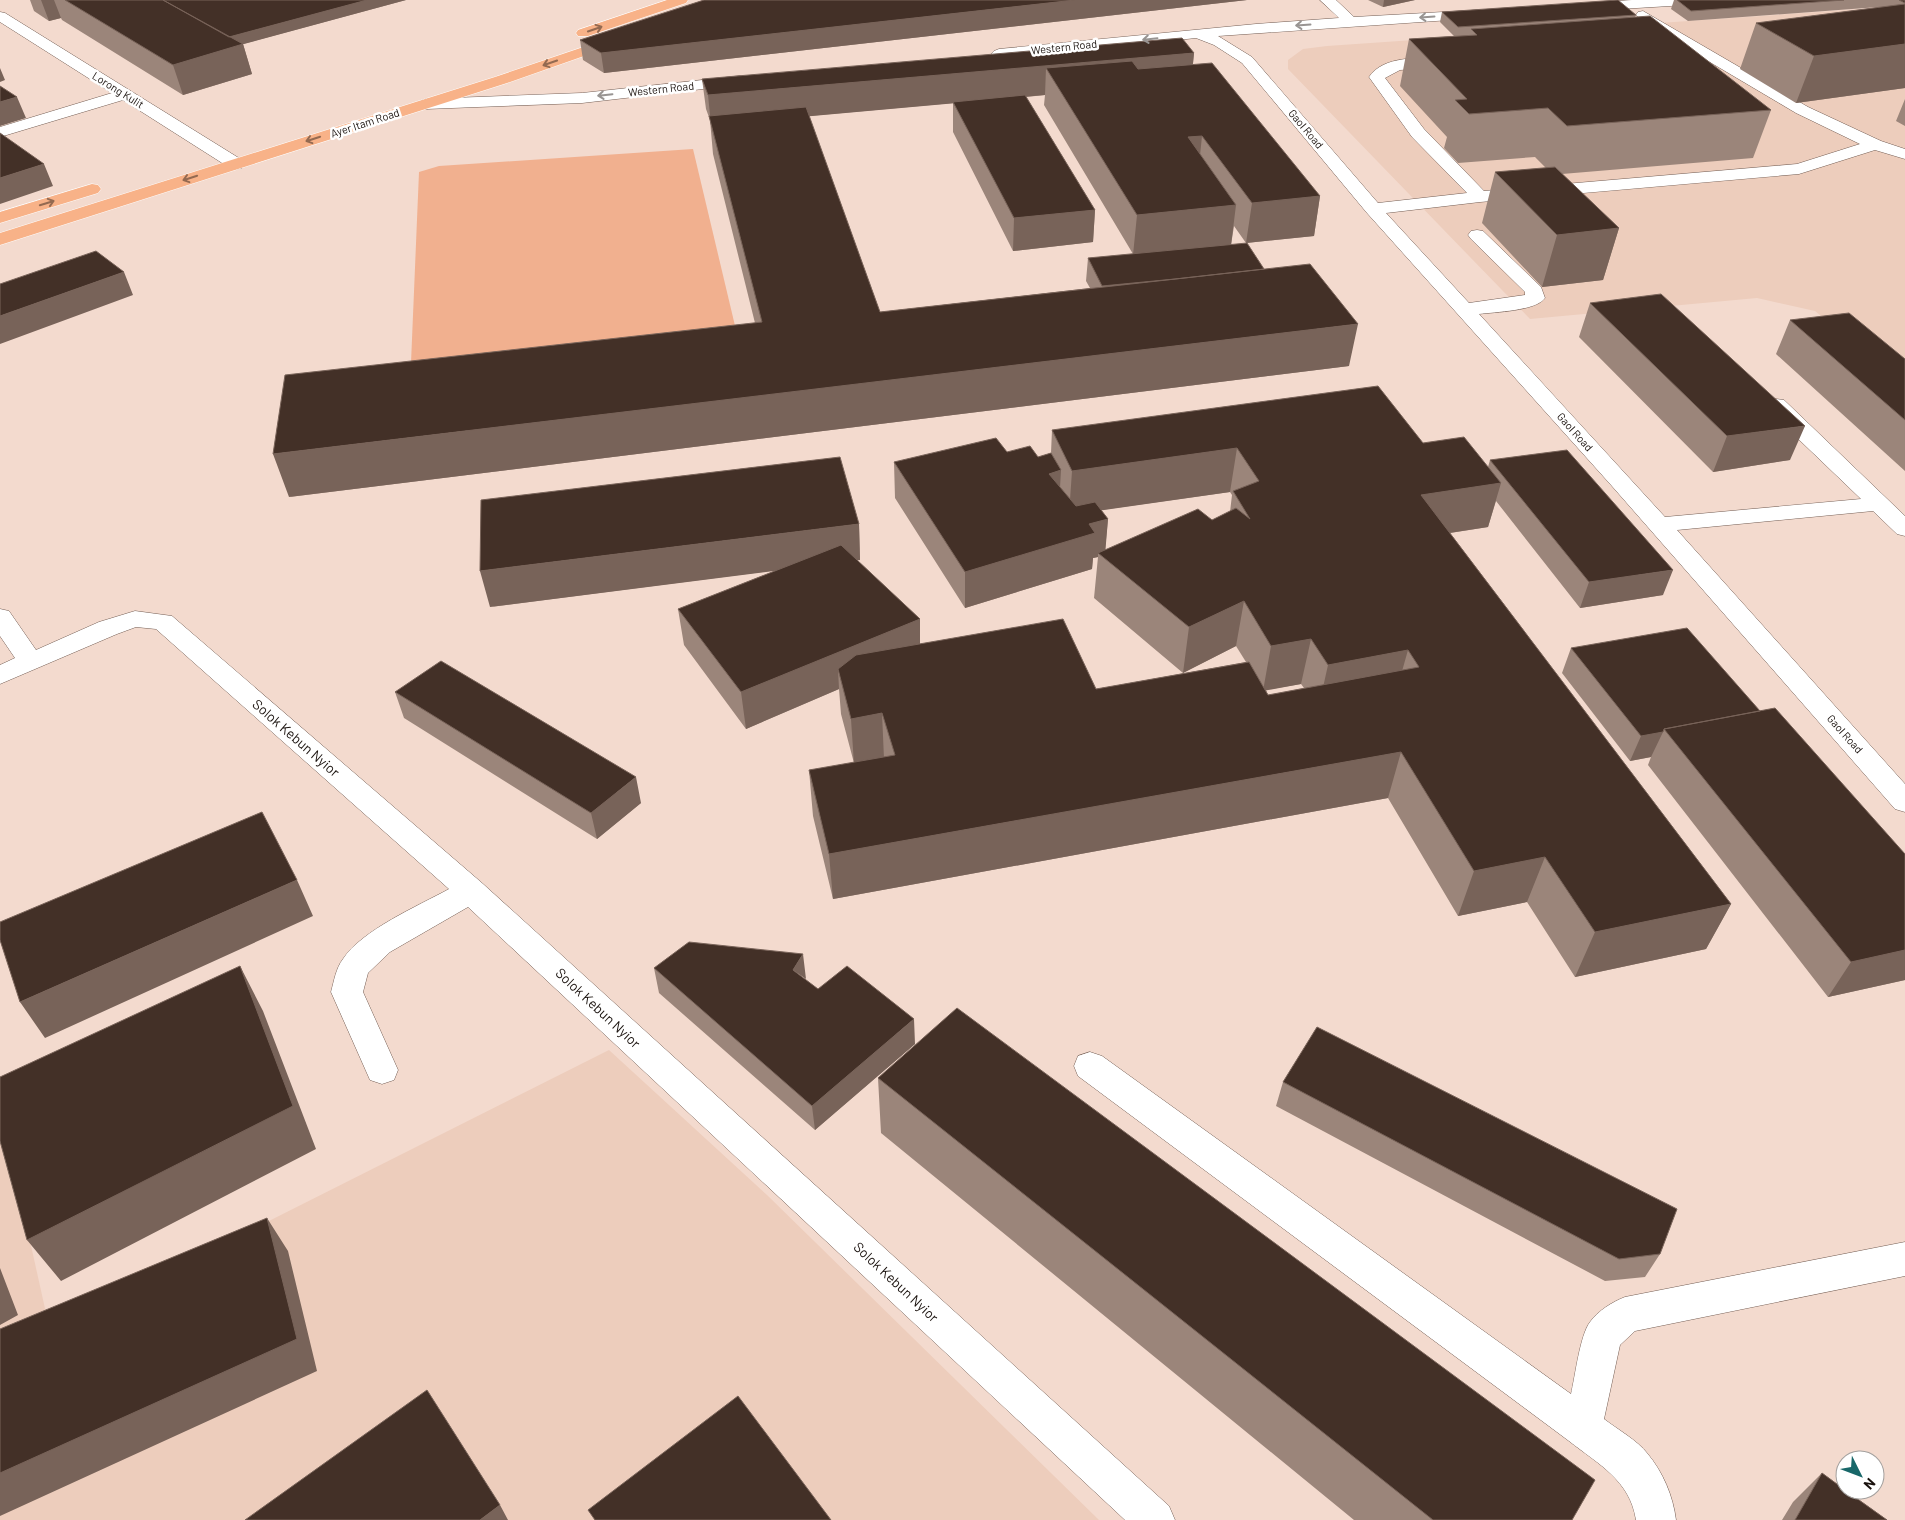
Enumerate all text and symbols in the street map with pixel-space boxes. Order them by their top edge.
one-way arrow [1420,13,1436,22]
one-way arrow [1295,21,1311,30]
one-way arrow [586,24,602,33]
one-way arrow [1142,34,1158,43]
street label: Western Road [1030,37,1098,56]
one-way arrow [543,59,558,68]
street label: Lorong Kulit [90,69,146,111]
street label: Western Road [627,79,695,98]
one-way arrow [597,90,613,100]
street label: Ayer Itam Road [329,105,401,140]
street label: Gaol Road [1286,106,1327,151]
one-way arrow [305,135,321,145]
one-way arrow [182,174,198,184]
one-way arrow [38,198,54,208]
street label: Gaol Road [1555,410,1596,454]
street label: Solok Kebun Nyior [249,695,343,780]
street label: Gaol Road [1825,712,1866,756]
street label: Solok Kebun Nyior [552,964,644,1051]
street label: Solok Kebun Nyior [850,1238,942,1325]
north arrow [1835,1450,1885,1500]
text: N [1861,1475,1879,1493]

